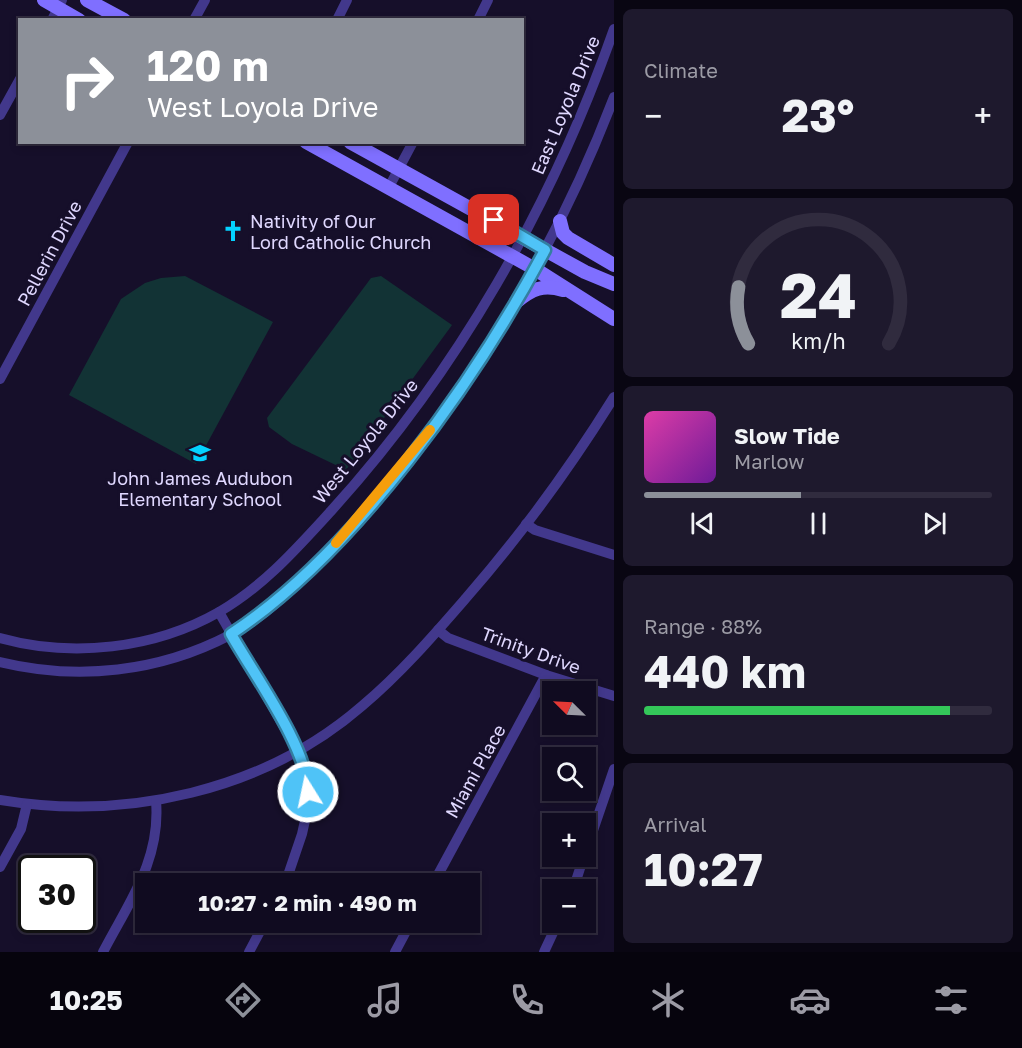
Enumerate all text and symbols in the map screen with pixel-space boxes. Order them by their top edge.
street label: East Loyola Drive [526,32,604,178]
text: 120 m [147,40,269,90]
icon: right [48,42,126,120]
text: Climate [644,58,718,82]
text: 23° [782,88,854,142]
text: West Loyola Drive [147,91,378,123]
text: − [644,96,662,135]
text: + [974,96,992,135]
pin [468,194,519,245]
street label: Pellerin Drive [12,197,86,309]
icon: arrive [477,203,510,236]
place label: Nativity of Our Lord Catholic Church [250,210,431,253]
church icon: Nativity of Our Lord Catholic Church [221,219,245,243]
text: 24 [779,258,857,333]
text: km/h [791,329,845,355]
street label: West Loyola Drive [308,374,422,508]
text: Slow Tide [734,422,840,449]
school or university icon: John James Audubon Elementary School [188,441,212,465]
text: Marlow [734,449,805,473]
place label: John James Audubon Elementary School [107,467,293,510]
icon: previous [686,507,719,540]
icon: pause [802,507,835,540]
icon: next [918,507,951,540]
text: Range · 88% [644,614,762,638]
street label: Trinity Drive [478,622,584,678]
text: 440 km [644,644,806,698]
north arrow [542,681,596,735]
map controls [542,681,596,933]
street label: Miami Place [440,720,510,822]
button: search [542,747,596,801]
position arrow [276,760,340,824]
text: Arrival [644,812,707,836]
button: + [542,813,596,867]
text: 10:27 [644,842,763,896]
speed limit sign: 30 [18,855,96,933]
button: − [542,879,596,933]
text: 10:27 · 2 min · 490 m [198,889,417,916]
icon: directions [222,979,264,1021]
icon: music [364,979,406,1021]
icon: phone [506,979,548,1021]
icon: climate [647,979,689,1021]
icon: car [789,979,831,1021]
icon: filters [930,979,972,1021]
text: 10:25 [50,984,123,1016]

